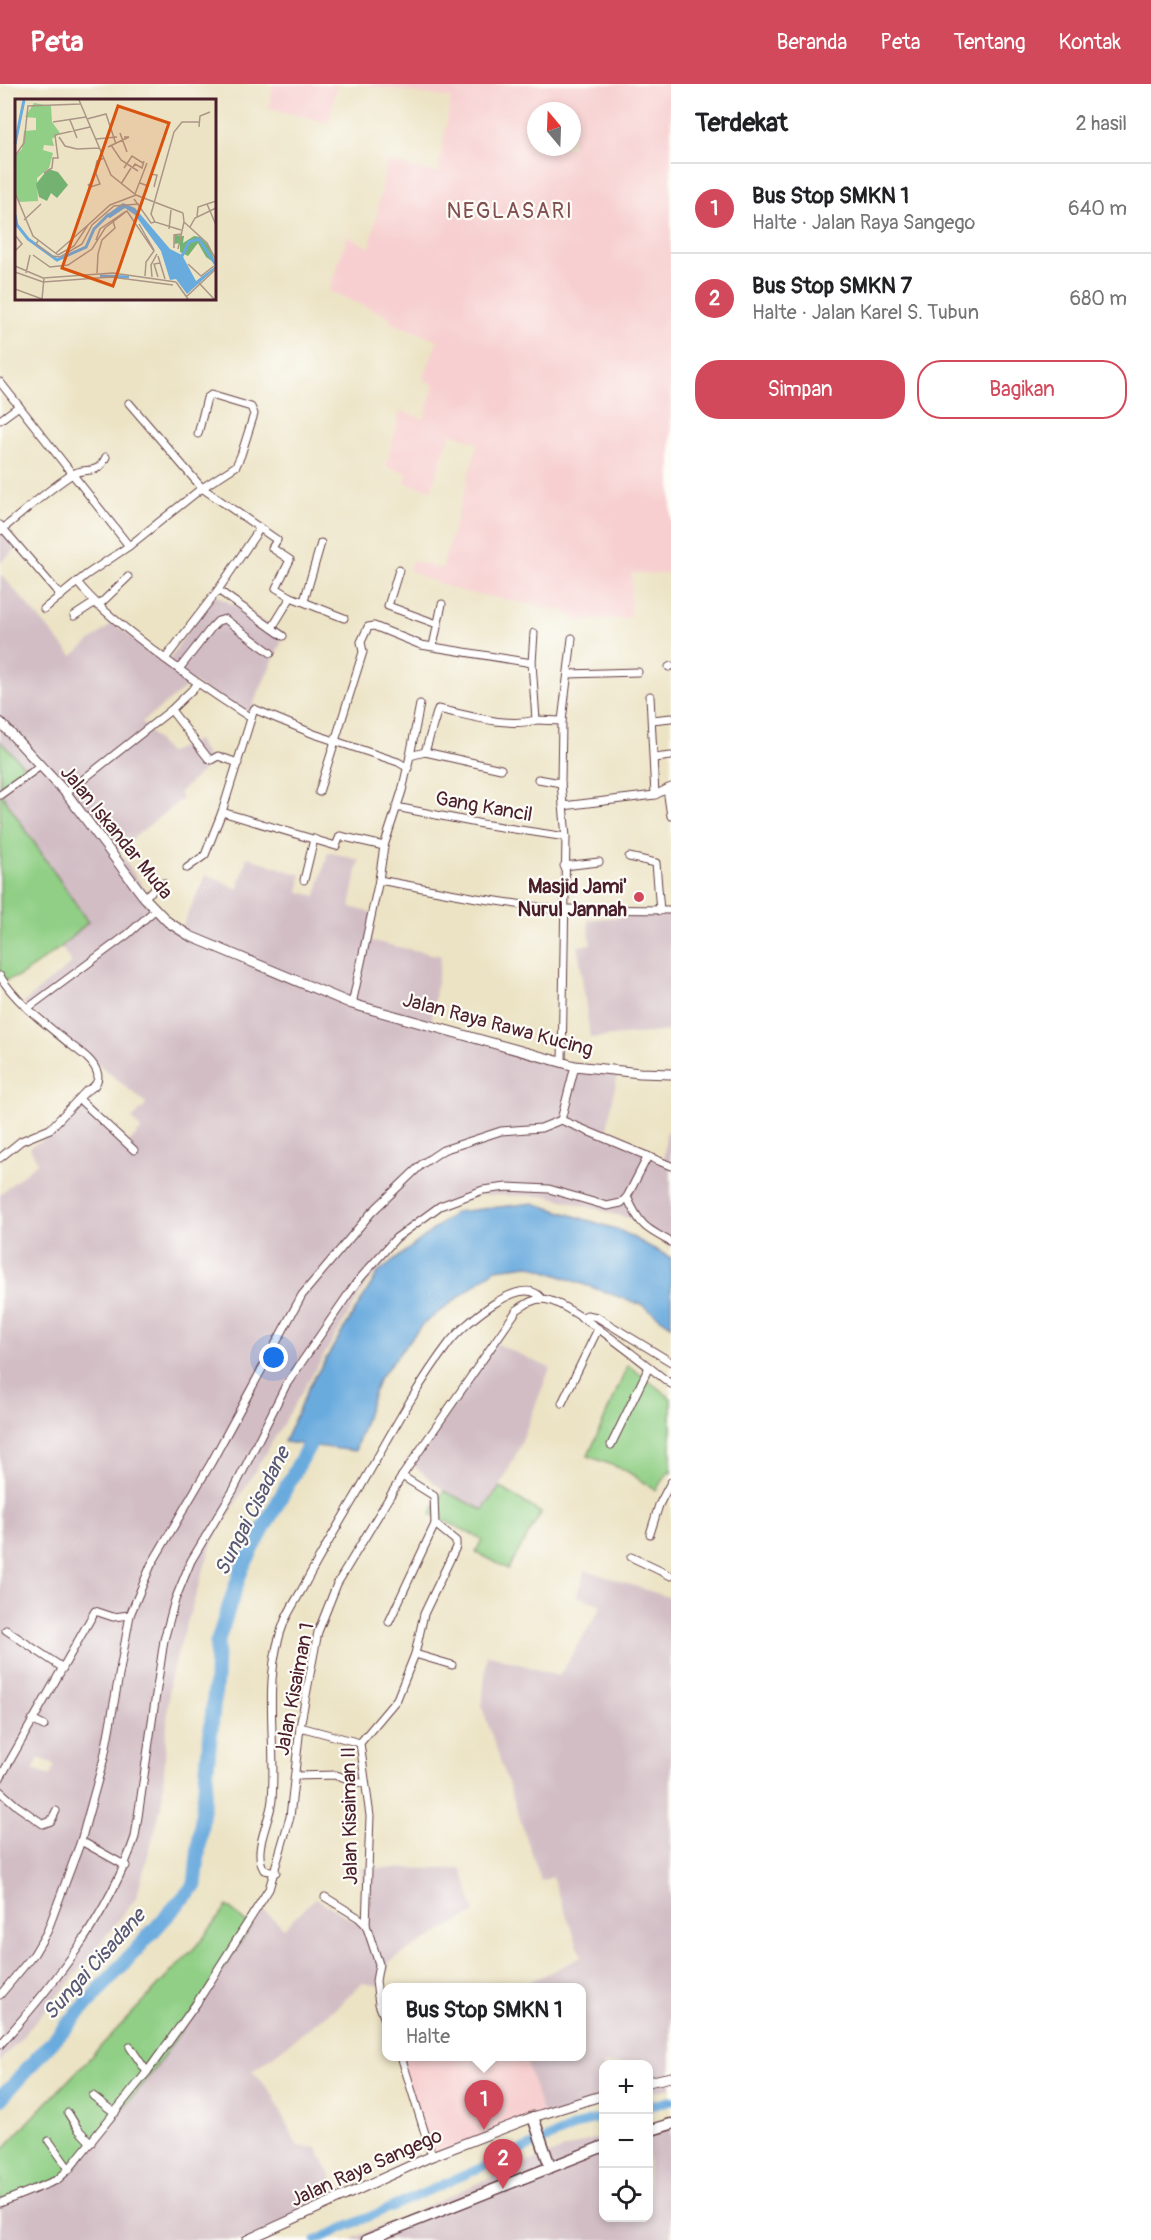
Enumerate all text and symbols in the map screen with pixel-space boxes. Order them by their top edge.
text: Peta [30,25,84,60]
text: Beranda [777,29,847,56]
text: Peta [880,29,921,56]
text: Tentang [954,29,1026,56]
text: Kontak [1059,29,1121,56]
inset map [15,99,216,300]
north arrow [527,102,581,156]
text: Terdekat [695,107,788,139]
text: 2 hasil [1076,111,1127,136]
text: Bus Stop SMKN 1 [752,182,909,210]
text: 1 [711,196,718,221]
text: 640 m [1068,196,1127,221]
district label: NEGLASARI [446,197,574,225]
text: Halte · Jalan Raya Sangego [752,210,975,235]
text: Bus Stop SMKN 7 [752,272,912,300]
text: 2 [709,286,720,311]
text: 680 m [1070,286,1127,311]
text: Halte · Jalan Karel S. Tubun [752,300,979,325]
button: Simpan [695,360,905,419]
button: Bagikan [917,360,1127,419]
street label: Jalan Iskandar Muda [55,760,178,904]
street label: Gang Kancil [433,786,534,827]
place label: Masjid Jami' Nurul Jannah [518,874,627,922]
marker: Masjid Jami' Nurul Jannah [632,890,646,904]
street label: Jalan Raya Rawa Kucing [400,987,596,1062]
your location [259,1343,288,1372]
water label: Sungai Cisadane [208,1440,298,1580]
street label: Jalan Kisaiman 1 [269,1621,320,1758]
street label: Jalan Kisaiman II [336,1747,363,1885]
water label: Sungai Cisadane [37,1901,153,2026]
popup [382,1983,586,2061]
text: Bus Stop SMKN 1 [405,1996,563,2024]
text: Halte [405,2024,450,2049]
map controls [599,2060,653,2222]
button: + [599,2060,653,2114]
pin: 1 [464,2080,504,2130]
button: − [599,2114,653,2168]
street label: Jalan Raya Sangego [286,2123,446,2212]
pin: 2 [484,2140,522,2189]
button: locate [599,2168,653,2222]

